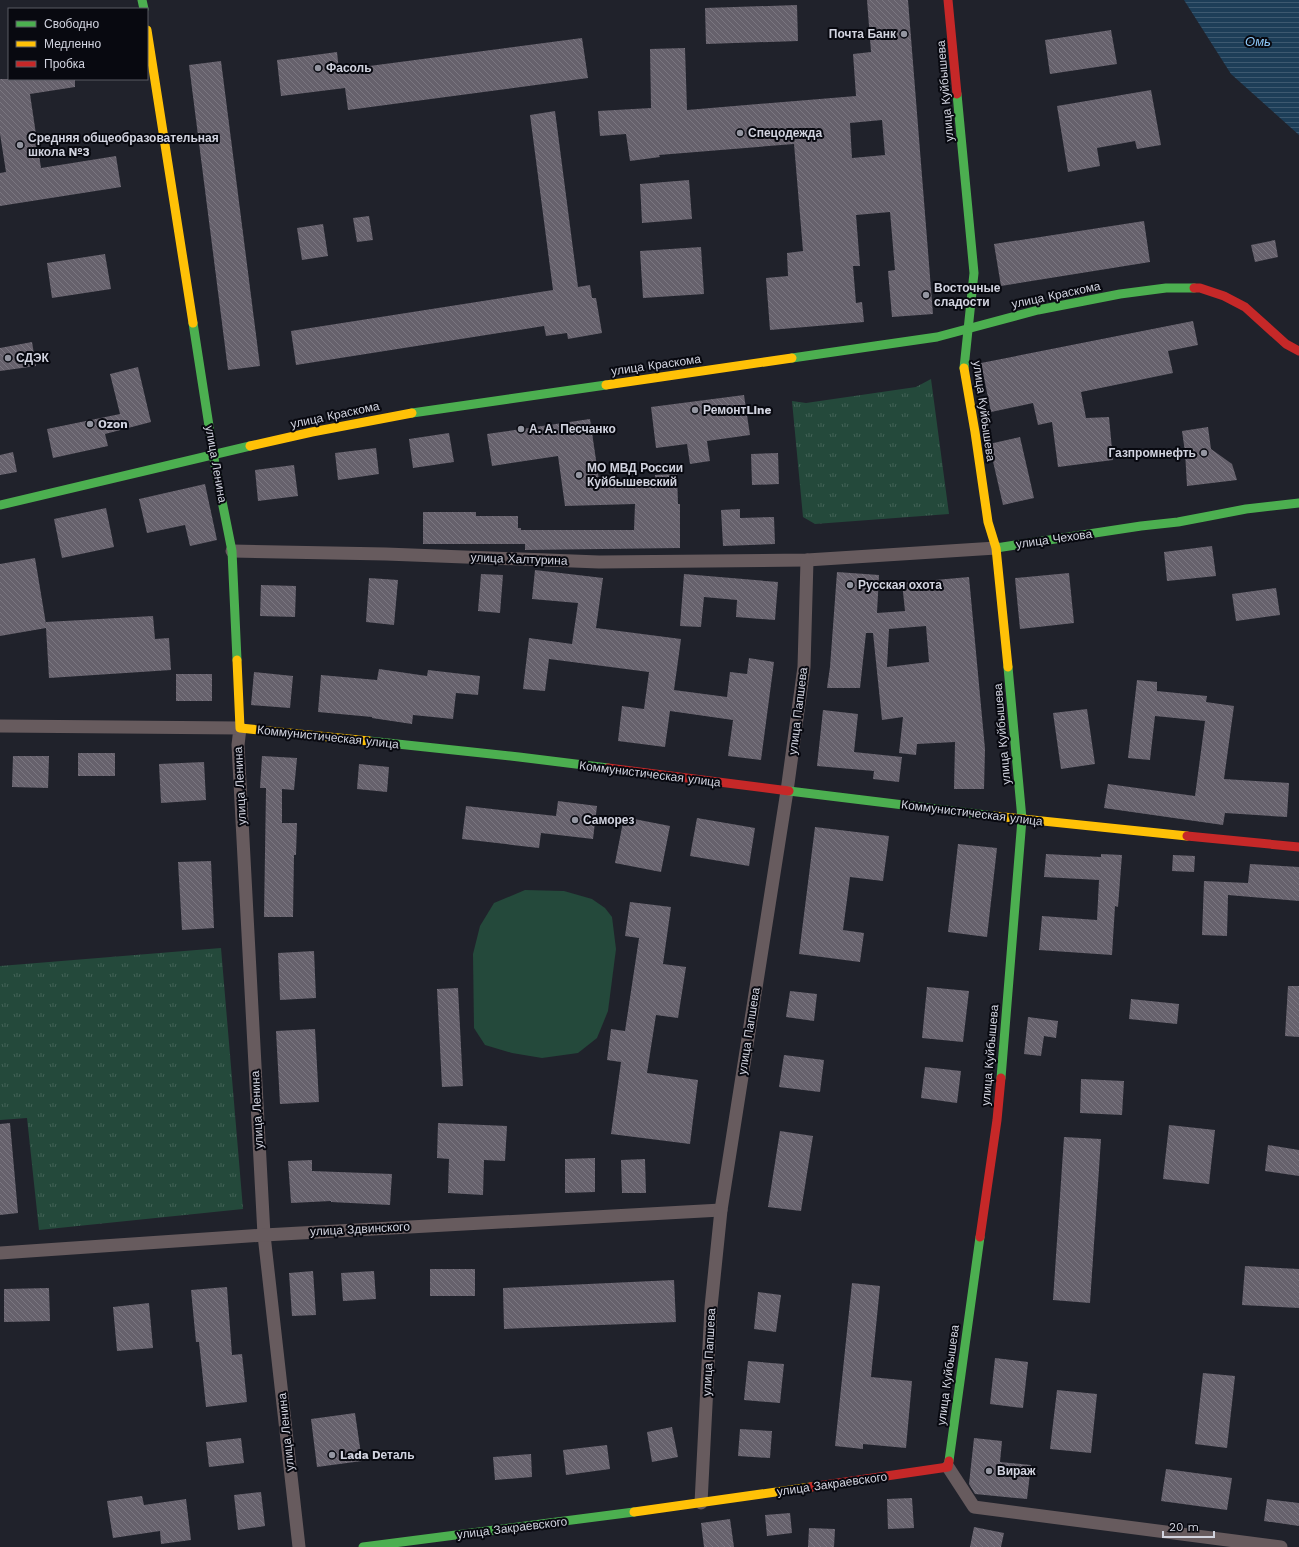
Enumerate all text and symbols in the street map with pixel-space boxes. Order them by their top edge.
legend [8,8,148,80]
text: Свободно [44,17,99,31]
place label: Почта Банк [829,27,897,41]
marker: Почта Банк [899,29,909,39]
water label: Омь [1245,34,1271,49]
text: Медленно [44,37,101,51]
street label: улица Куйбышева [934,40,956,142]
text: Пробка [44,57,85,71]
place label: Фасоль [326,61,372,75]
marker: Фасоль [313,63,323,73]
place label: Спецодежда [748,126,822,140]
marker: Спецодежда [735,128,745,138]
place label: Средняя общеобразовательная школа №3 [28,131,219,159]
marker: Средняя общеобразовательная школа №3 [15,140,25,150]
street label: улица Краскома [1010,279,1102,311]
place label: Восточные сладости [934,281,1001,309]
marker: Восточные сладости [921,290,931,300]
place label: СДЭК [16,351,50,365]
street label: улица Краскома [610,352,702,378]
marker: СДЭК [3,353,13,363]
street label: улица Куйбышева [970,360,998,463]
street label: улица Краскома [289,399,381,431]
place label: РемонтLine [703,403,772,417]
marker: РемонтLine [690,405,700,415]
place label: Ozon [98,417,128,431]
marker: Ozon [85,419,95,429]
place label: А. А. Песчанко [529,422,616,436]
street label: улица Ленина [202,424,230,504]
marker: А. А. Песчанко [516,424,526,434]
place label: Газпромнефть [1108,446,1196,460]
marker: Газпромнефть [1199,448,1209,458]
place label: МО МВД России Куйбышевский [587,461,683,489]
marker: МО МВД России Куйбышевский [574,470,584,480]
street label: улица Чехова [1015,527,1093,551]
street label: улица Халтурина [470,550,568,568]
place label: Русская охота [858,578,942,592]
marker: Русская охота [845,580,855,590]
street label: улица Папшева [786,666,810,756]
street label: улица Куйбышева [991,683,1013,785]
street label: Коммунистическая улица [256,723,400,751]
street label: улица Ленина [231,746,249,825]
street label: Коммунистическая улица [578,758,722,790]
street label: Коммунистическая улица [900,797,1044,829]
place label: Саморез [583,813,635,827]
marker: Саморез [570,815,580,825]
street label: улица Папшева [735,986,763,1076]
street label: улица Куйбышева [979,1004,1001,1106]
street label: улица Ленина [248,1070,266,1149]
street label: улица Здвинского [310,1219,411,1239]
street label: улица Папшева [700,1307,718,1396]
street label: улица Куйбышева [934,1323,962,1426]
street label: улица Ленина [275,1392,297,1472]
place label: Lada Dеталь [340,1448,415,1462]
marker: Lada Dеталь [327,1450,337,1460]
place label: Вираж [997,1464,1036,1478]
marker: Вираж [984,1466,994,1476]
street label: улица Закраевского [776,1469,888,1499]
scale bar [1163,1513,1214,1539]
street label: улица Закраевского [456,1514,568,1542]
text: 20 m [1169,1520,1199,1534]

